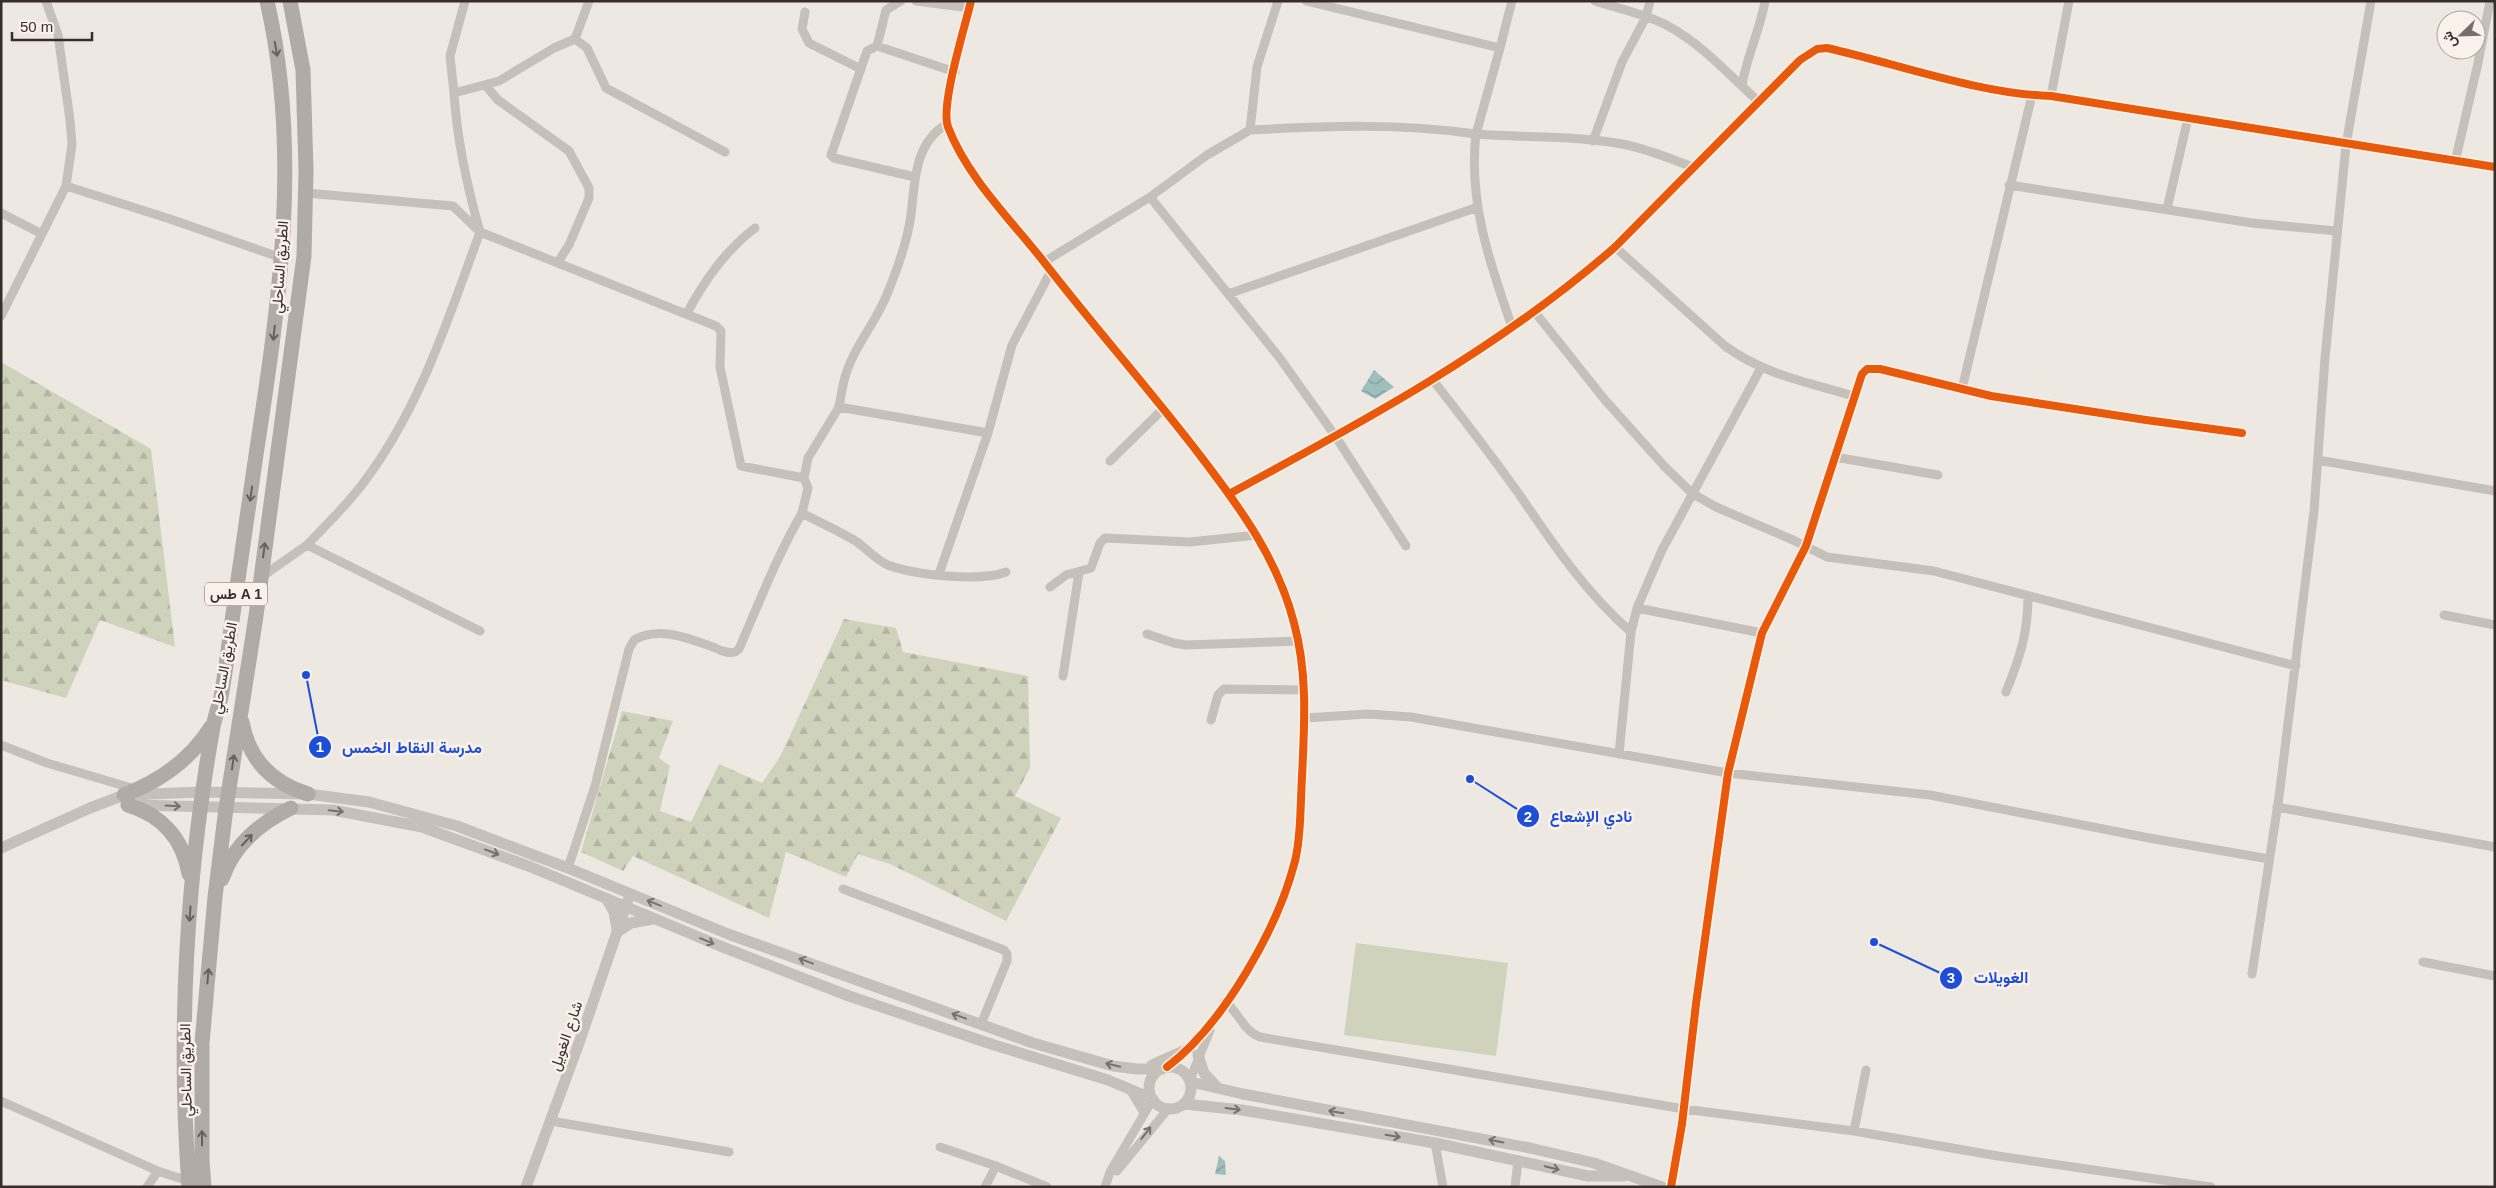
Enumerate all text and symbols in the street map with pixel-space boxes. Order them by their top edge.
scale bar [12,10,92,42]
north arrow [2436,10,2486,60]
text: 50 m [20,18,53,35]
text: ش [2438,29,2461,51]
one-way arrow [271,41,281,57]
street label: الطريق الساحلي [268,220,296,314]
one-way arrow [269,325,279,341]
one-way arrow [245,486,255,502]
one-way arrow [259,542,269,558]
road number: طس A 1 [205,582,267,606]
street label: الطريق الساحلي [207,621,245,716]
callout: مدرسة النقاط الخمس [307,732,492,763]
text: 1 [316,738,324,755]
text: مدرسة النقاط الخمس [342,739,482,758]
one-way arrow [229,755,239,771]
one-way arrow [165,801,181,810]
callout: نادي الإشعاع [1515,801,1643,832]
one-way arrow [327,806,343,816]
text: 2 [1524,808,1532,825]
text: نادي الإشعاع [1550,808,1633,830]
one-way arrow [241,833,253,846]
one-way arrow [484,848,500,857]
one-way arrow [647,898,662,908]
one-way arrow [185,906,194,922]
one-way arrow [699,936,714,946]
one-way arrow [798,956,814,965]
callout: الغويلات [1938,962,2038,993]
one-way arrow [203,968,213,984]
text: 3 [1947,969,1955,986]
text: الغويلات [1974,969,2028,988]
street label: شارع الغويل [546,999,588,1074]
one-way arrow [951,1011,967,1020]
street label: الطريق الساحلي [176,1023,200,1117]
one-way arrow [1106,1060,1122,1069]
one-way arrow [1224,1104,1240,1114]
one-way arrow [1328,1106,1344,1116]
one-way arrow [1141,1126,1152,1139]
one-way arrow [197,1130,207,1146]
one-way arrow [1384,1132,1400,1142]
one-way arrow [1488,1136,1504,1145]
one-way arrow [1544,1164,1560,1173]

